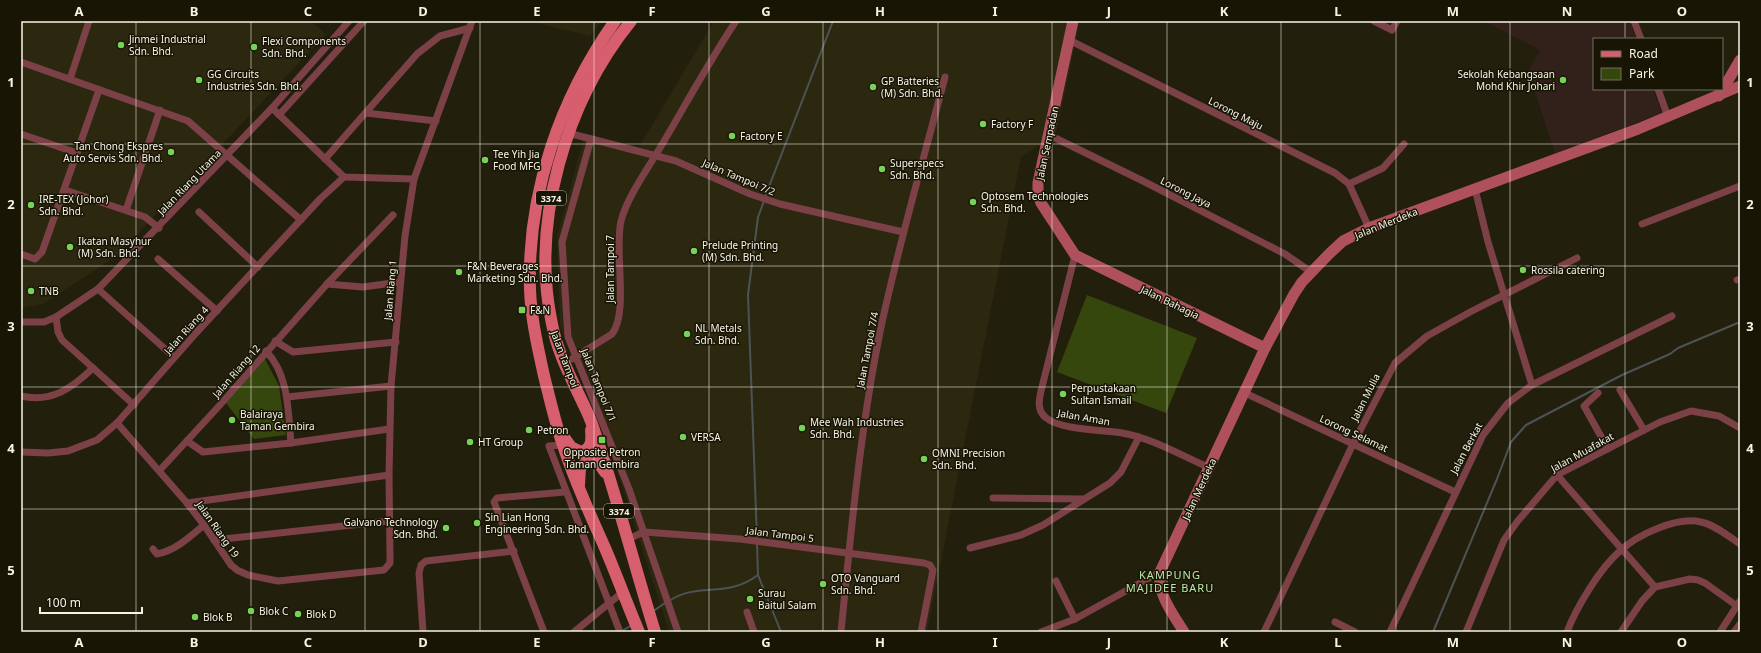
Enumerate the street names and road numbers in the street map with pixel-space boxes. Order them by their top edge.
street label: Lorong Maju [1206,93,1266,133]
street label: Jalan Sempadan [1032,105,1062,182]
street label: Jalan Riang Utama [153,146,224,219]
street label: Jalan Tampoi 7/2 [700,155,778,199]
street label: Lorong Jaya [1158,173,1214,211]
road number: 3374 [536,191,566,205]
street label: Jalan Merdeka [1352,204,1420,242]
street label: Jalan Tampoi 7 [603,235,617,304]
street label: Jalan Riang 1 [380,259,400,322]
street label: Jalan Bahagia [1137,281,1202,322]
street label: Jalan Riang 4 [160,303,212,358]
street label: Jalan Tampoi 7/4 [853,310,881,390]
street label: Jalan Tampoi [547,328,582,389]
street label: Jalan Riang 12 [208,341,263,401]
street label: Jalan Tampoi 7/1 [578,345,620,424]
street label: Jalan Mulia [1347,371,1383,424]
street label: Jalan Aman [1056,405,1111,428]
street label: Lorong Selamat [1317,411,1391,455]
street label: Jalan Berkat [1446,420,1486,477]
street label: Jalan Muafakat [1547,429,1616,476]
street label: Jalan Merdeka [1178,456,1219,523]
street label: Jalan Riang 19 [193,497,243,560]
road number: 3374 [604,504,634,518]
street label: Jalan Tampoi 5 [744,523,815,545]

